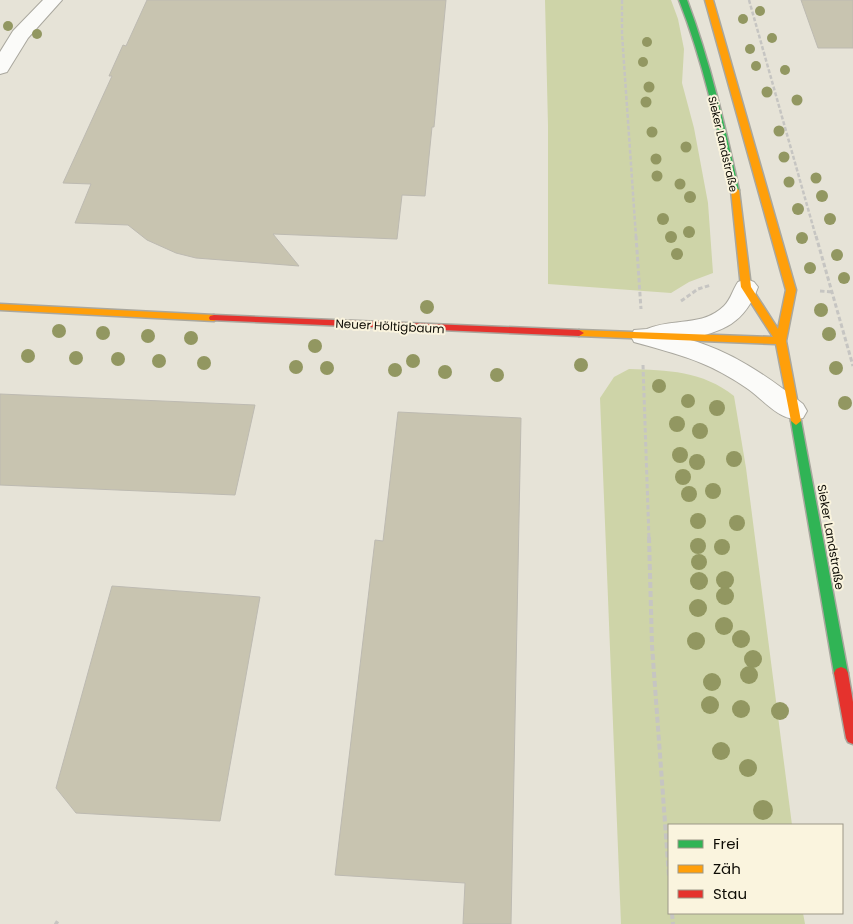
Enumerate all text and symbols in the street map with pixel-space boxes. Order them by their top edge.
street label: Sieker Landstraße [704,95,742,194]
street label: Neuer Höltigbaum [335,315,445,337]
street label: Sieker Landstraße [813,483,849,591]
legend [668,824,843,914]
text: Frei [713,833,739,854]
text: Zäh [713,858,741,879]
text: Stau [713,883,747,904]

